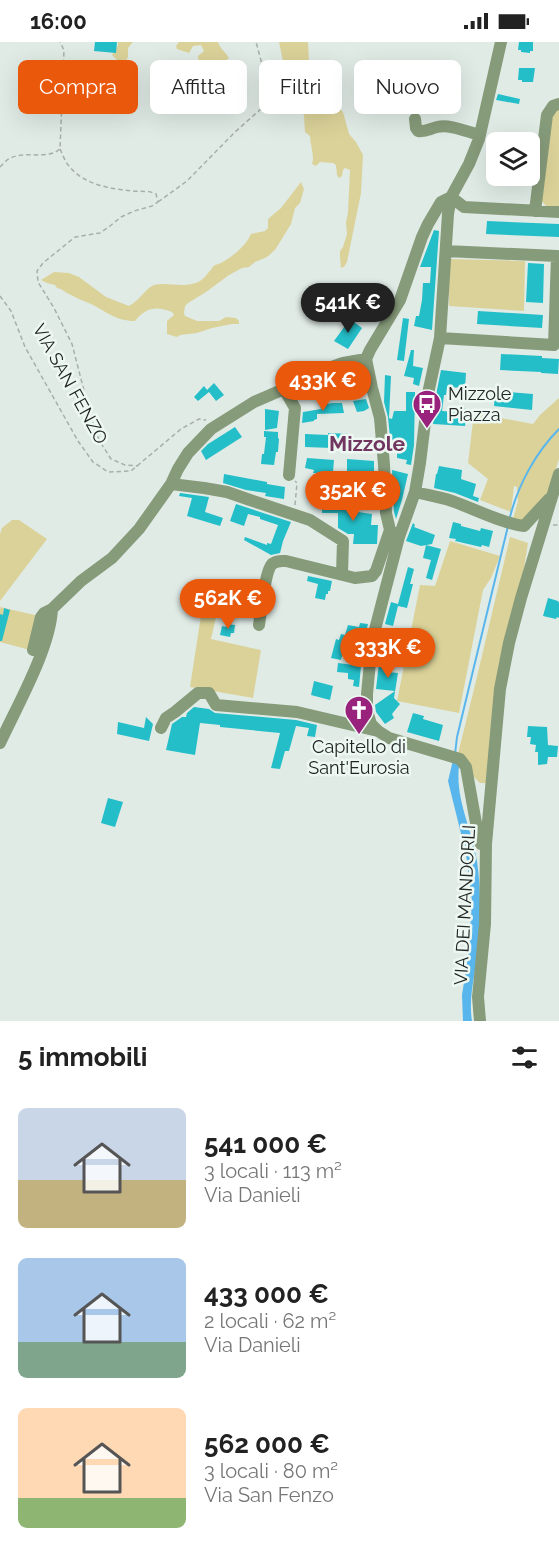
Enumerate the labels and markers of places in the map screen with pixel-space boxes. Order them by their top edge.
pin: 541K € [299,283,397,334]
pin: 433K € [274,361,372,412]
place label: Mizzole Piazza [448,383,512,425]
bus stop icon: Mizzole Piazza [411,388,443,430]
pin: 352K € [304,471,402,522]
pin: 562K € [179,579,277,630]
pin: 333K € [339,628,437,679]
church icon: Capitello di Sant'Eurosia [343,694,375,736]
place label: Capitello di Sant'Eurosia [308,736,410,778]

